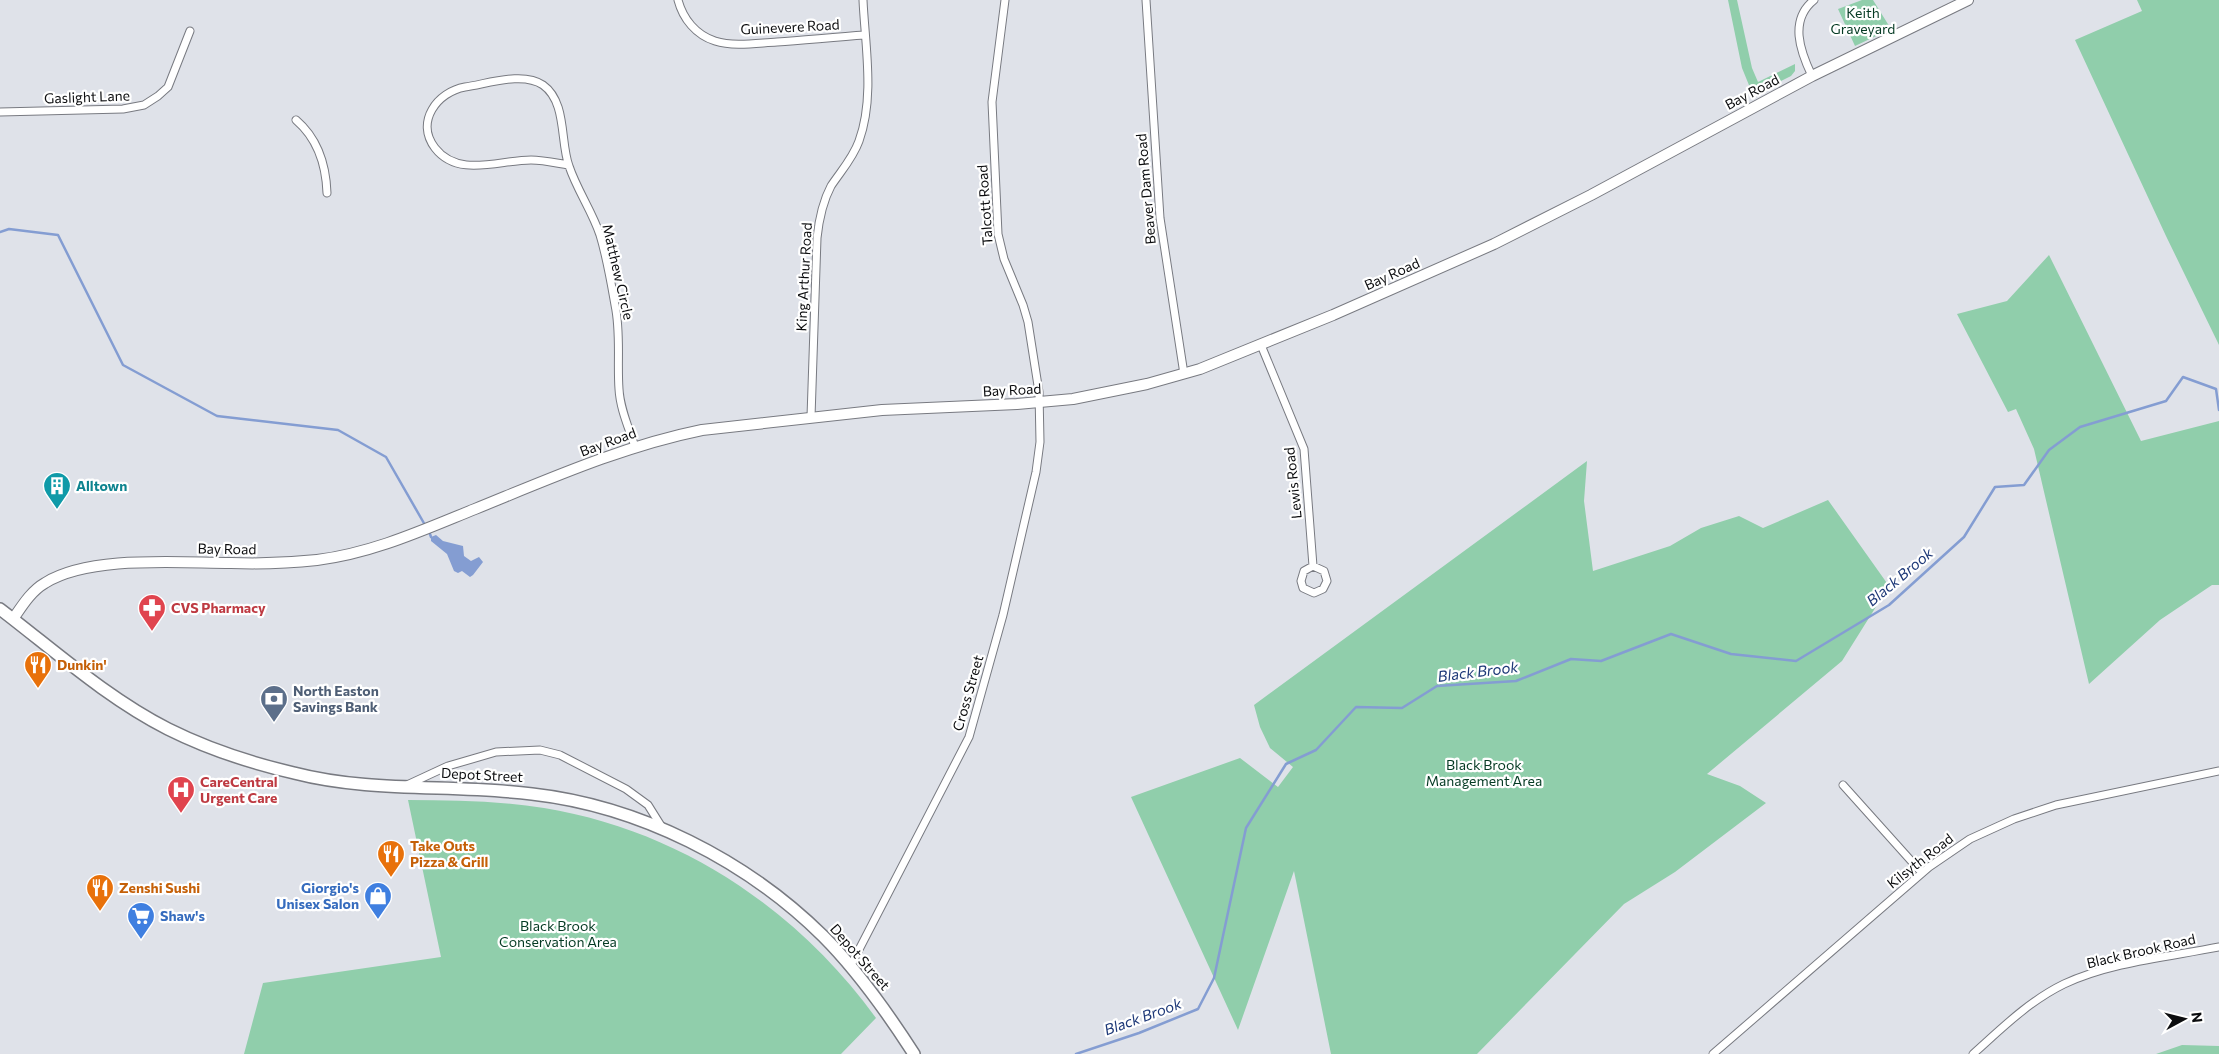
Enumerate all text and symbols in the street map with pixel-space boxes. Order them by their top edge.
park label: Keith Graveyard [1831,4,1895,37]
street label: Guinevere Road [740,15,840,38]
street label: Bay Road [1722,70,1782,113]
street label: Gaslight Lane [44,87,130,106]
street label: Beaver Dam Road [1132,133,1159,245]
street label: Talcott Road [973,164,996,246]
street label: Matthew Circle [599,222,638,321]
street label: King Arthur Road [792,222,815,332]
street label: Bay Road [1361,254,1422,293]
street label: Bay Road [982,379,1042,400]
street label: Bay Road [577,423,638,460]
street label: Lewis Road [1280,446,1305,520]
building icon: Alltown [42,471,72,510]
place label: Alltown [76,477,127,494]
street label: Bay Road [197,539,257,558]
water label: Black Brook [1862,543,1937,609]
pharmacy icon: CVS Pharmacy [137,593,167,632]
place label: CVS Pharmacy [171,599,266,616]
restaurant icon: Dunkin' [23,650,53,689]
street label: Cross Street [949,653,987,733]
place label: Dunkin' [57,656,107,673]
water label: Black Brook [1436,657,1520,685]
place label: North Easton Savings Bank [293,682,379,715]
bank icon: North Easton Savings Bank [259,684,289,723]
park label: Black Brook Management Area [1426,756,1542,789]
street label: Depot Street [441,764,524,785]
place label: CareCentral Urgent Care [200,773,278,806]
hospital icon: CareCentral Urgent Care [166,775,196,814]
street label: Kilsyth Road [1883,830,1956,892]
place label: Take Outs Pizza & Grill [410,837,488,870]
restaurant icon: Take Outs Pizza & Grill [376,839,406,878]
restaurant icon: Zenshi Sushi [85,873,115,912]
place label: Zenshi Sushi [119,879,200,896]
place label: Giorgio's Unisex Salon [276,879,359,912]
shop icon: Giorgio's Unisex Salon [363,881,393,920]
supermarket icon: Shaw's [126,901,156,940]
place label: Shaw's [160,907,205,924]
park label: Black Brook Conservation Area [499,917,617,950]
street label: Depot Street [827,920,894,993]
street label: Black Brook Road [2085,930,2197,971]
water label: Black Brook [1101,993,1185,1038]
north arrow [2159,994,2209,1044]
text: N [2188,1011,2206,1024]

